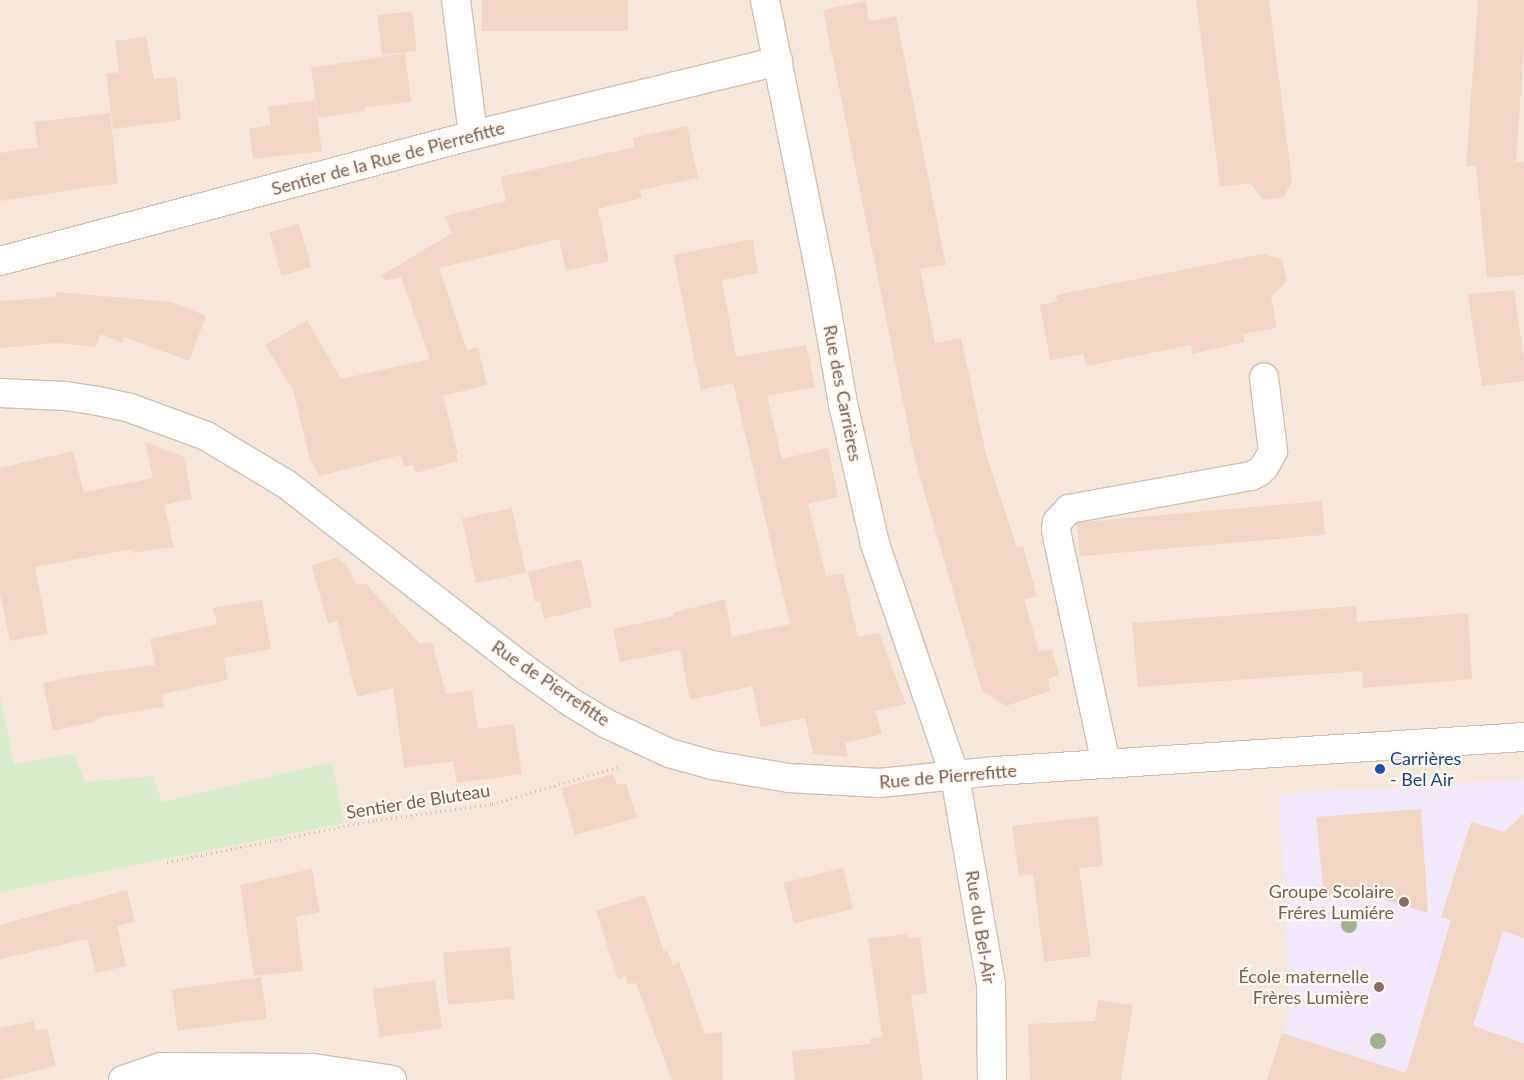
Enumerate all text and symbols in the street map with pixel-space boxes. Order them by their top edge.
street label: Sentier de la Rue de Pierrefitte [269,116,507,200]
street label: Rue des Carrières [819,323,867,463]
street label: Rue de Pierrefitte [488,635,614,731]
place label: Carrières - Bel Air [1390,748,1461,791]
street label: Rue de Pierrefitte [878,759,1018,793]
marker: Carrières - Bel Air [1374,763,1386,775]
street label: Sentier de Bluteau [344,779,492,823]
street label: Rue du Bel-Air [961,869,1001,985]
place label: Groupe Scolaire Fréres Lumiére [1269,881,1394,924]
marker: Groupe Scolaire Fréres Lumiére [1398,896,1410,908]
place label: École maternelle Frères Lumière [1238,966,1369,1009]
marker: École maternelle Frères Lumière [1373,981,1385,993]

